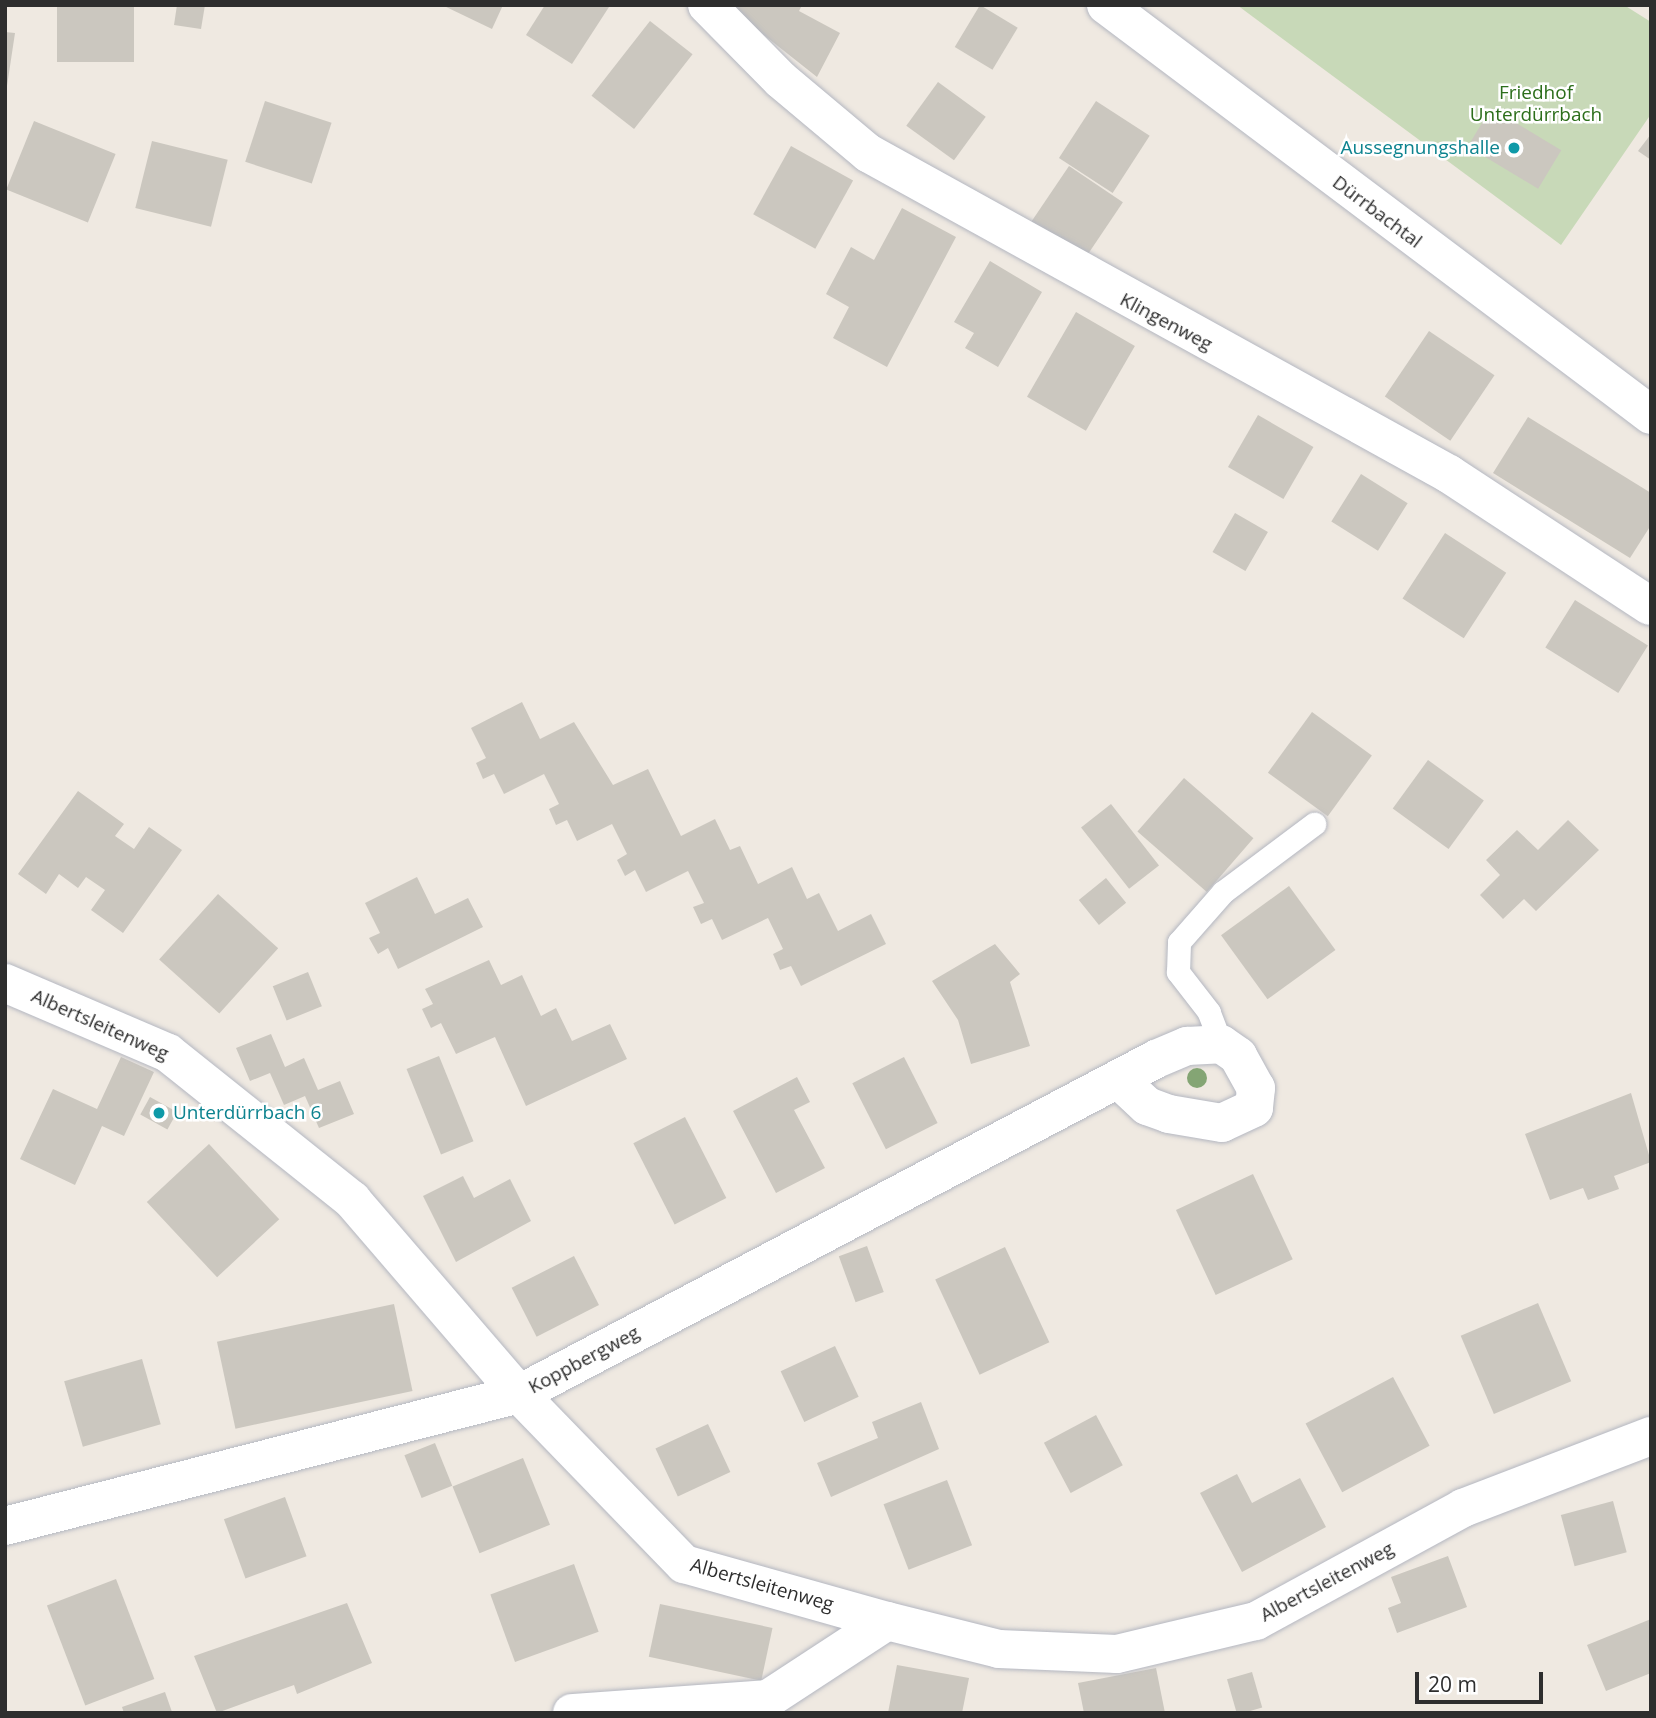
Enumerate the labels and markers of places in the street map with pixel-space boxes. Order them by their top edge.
place label: Aussegnungshalle [1340,137,1500,159]
marker: Aussegnungshalle [1506,140,1522,156]
place label: Unterdürrbach 6 [173,1102,321,1124]
marker: Unterdürrbach 6 [151,1105,167,1121]

